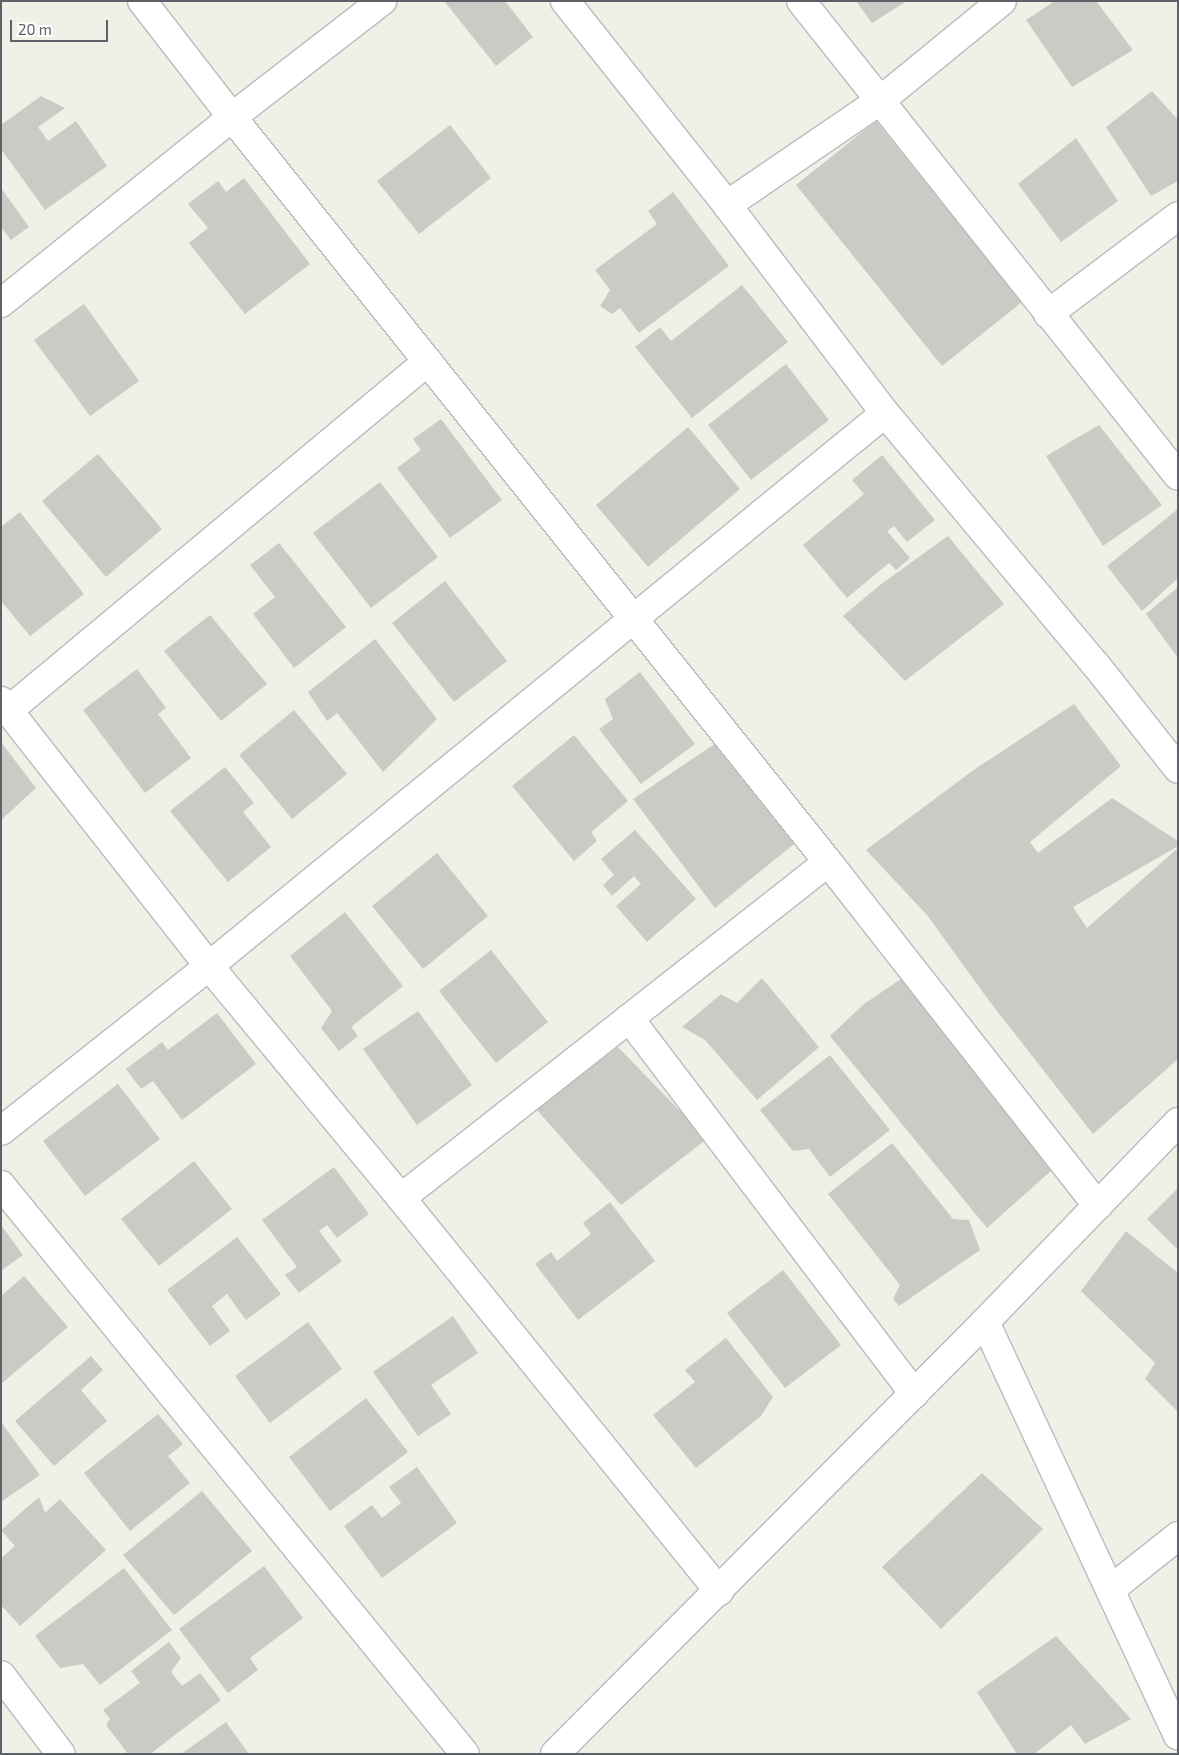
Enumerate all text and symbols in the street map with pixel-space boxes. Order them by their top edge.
scale bar [12,10,110,42]
text: 20 m [18,20,52,38]

